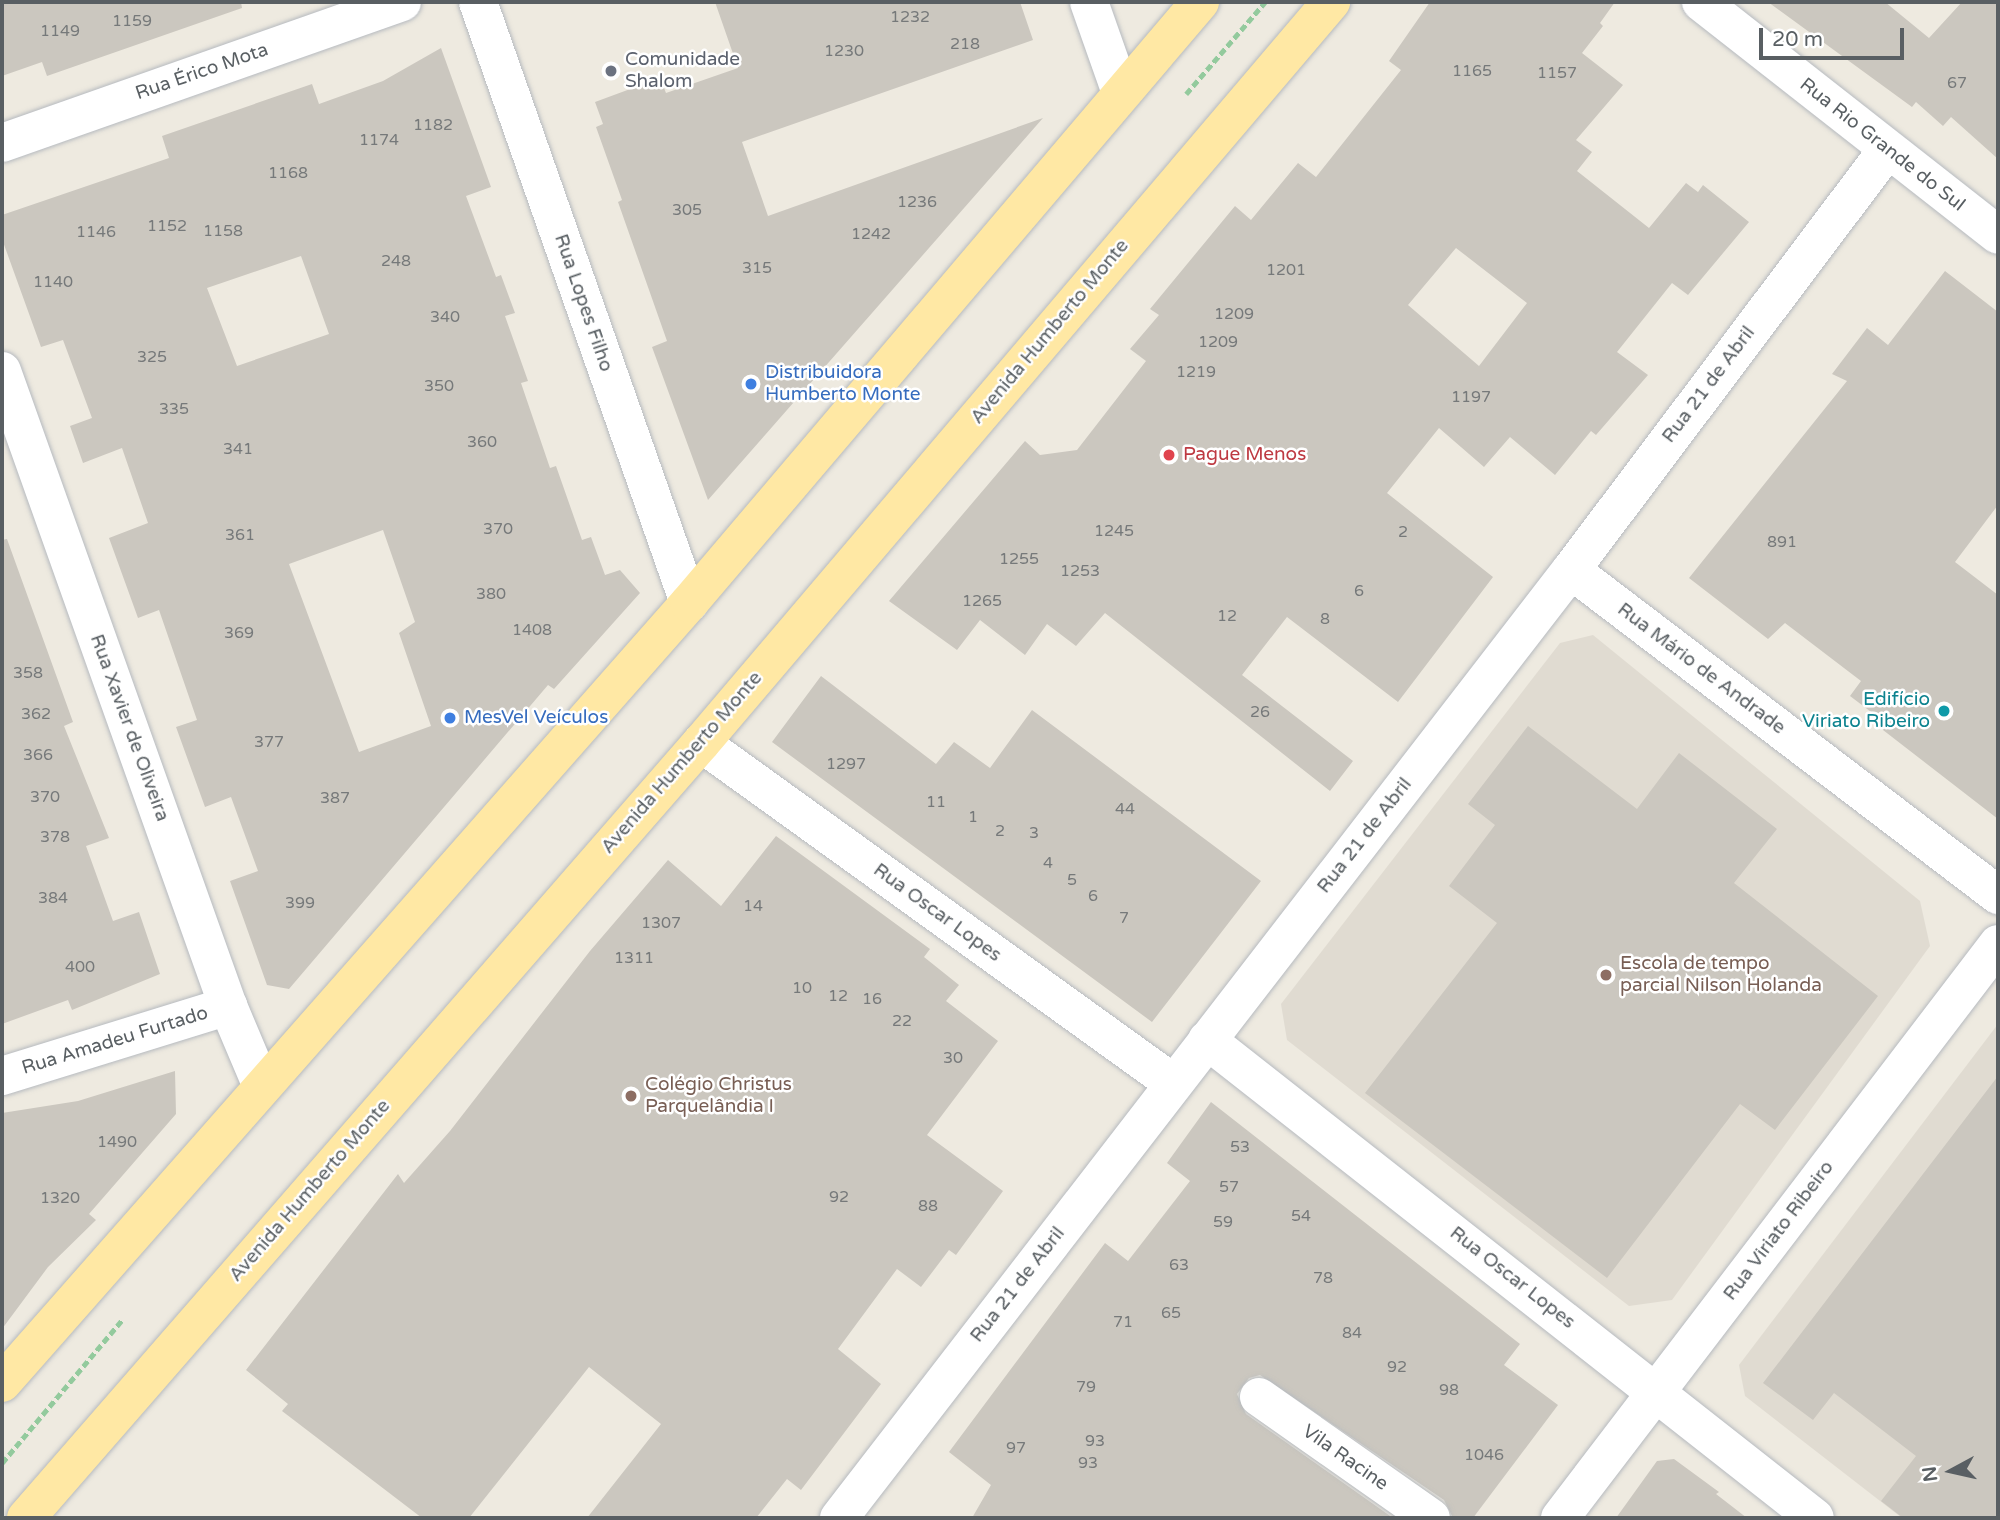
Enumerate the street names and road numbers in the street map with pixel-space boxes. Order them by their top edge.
street label: Rua Érico Mota [133,39,271,105]
street label: Rua Rio Grande do Sul [1795,73,1969,217]
street label: Rua Lopes Filho [549,231,617,375]
street label: Avenida Humberto Monte [966,235,1134,429]
street label: Rua 21 de Abril [1658,322,1760,448]
street label: Rua Mário de Andrade [1613,598,1789,740]
street label: Rua Xavier de Oliveira [85,631,173,825]
street label: Avenida Humberto Monte [597,667,767,859]
street label: Rua 21 de Abril [1313,774,1417,898]
street label: Rua Oscar Lopes [869,859,1005,967]
street label: Rua Amadeu Furtado [19,1002,211,1080]
street label: Avenida Humberto Monte [225,1095,395,1287]
street label: Rua Viriato Ribeiro [1719,1157,1839,1305]
street label: Rua Oscar Lopes [1445,1222,1579,1334]
street label: Rua 21 de Abril [966,1223,1070,1347]
street label: Vila Racine [1298,1420,1392,1496]

